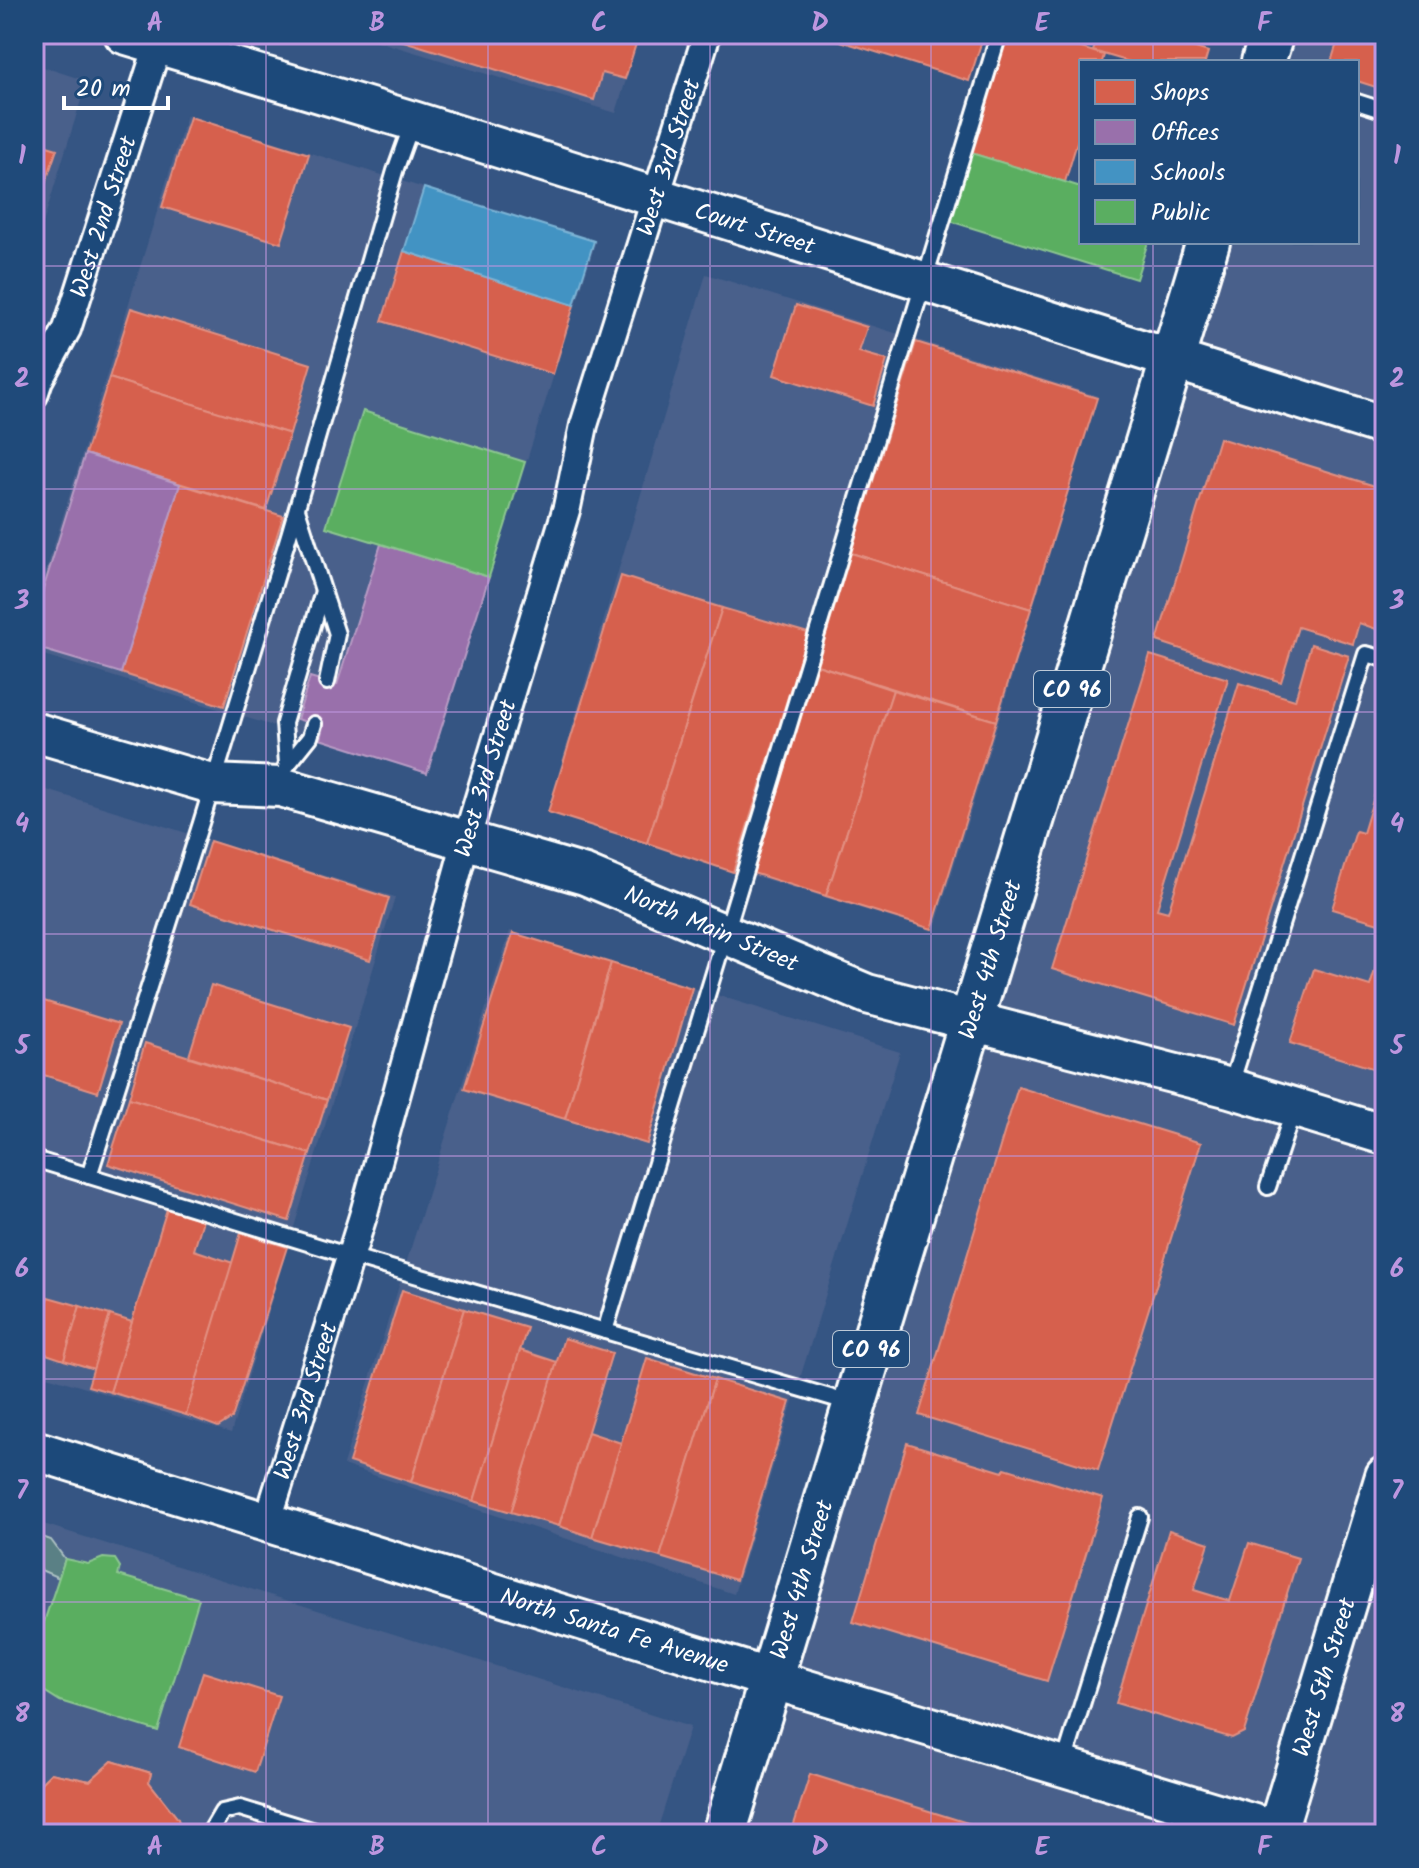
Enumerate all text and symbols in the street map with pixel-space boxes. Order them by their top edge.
text: A [147,3,163,45]
text: B [369,3,385,45]
text: C [591,3,607,45]
text: D [811,3,829,45]
text: E [1035,3,1051,45]
text: F [1257,3,1273,45]
scale bar [64,60,168,110]
legend [1079,60,1359,244]
text: 20 m [76,70,131,109]
street label: West 3rd Street [627,73,713,241]
text: Shops [1151,74,1209,113]
text: Offices [1151,114,1219,153]
street label: West 2nd Street [60,130,149,303]
text: 1 [18,136,26,178]
text: 1 [1393,136,1401,178]
text: Schools [1151,154,1225,193]
street label: Court Street [689,192,820,267]
text: Public [1151,194,1210,233]
text: 2 [14,359,30,401]
text: 2 [1389,359,1405,401]
text: 3 [14,581,29,623]
text: 3 [1389,581,1404,623]
road number: CO 96 [1034,671,1110,707]
street label: West 3rd Street [444,694,529,862]
text: 4 [15,804,29,846]
text: 4 [1390,804,1404,846]
street label: West 4th Street [949,875,1034,1044]
street label: North Main Street [617,876,805,984]
text: 5 [14,1026,30,1068]
text: 5 [1389,1026,1405,1068]
text: 6 [15,1249,29,1291]
text: 6 [1390,1249,1404,1291]
street label: West 3rd Street [264,1317,350,1485]
road number: CO 96 [833,1331,909,1367]
text: 7 [16,1471,29,1513]
text: 7 [1391,1471,1404,1513]
street label: West 4th Street [760,1495,846,1664]
street label: North Santa Fe Avenue [495,1578,734,1686]
street label: West 5th Street [1283,1593,1368,1762]
text: 8 [14,1694,30,1736]
text: 8 [1389,1694,1405,1736]
text: A [147,1827,163,1868]
text: B [369,1827,385,1868]
text: C [591,1827,607,1868]
text: D [811,1827,829,1868]
text: E [1035,1827,1051,1868]
text: F [1257,1827,1273,1868]

